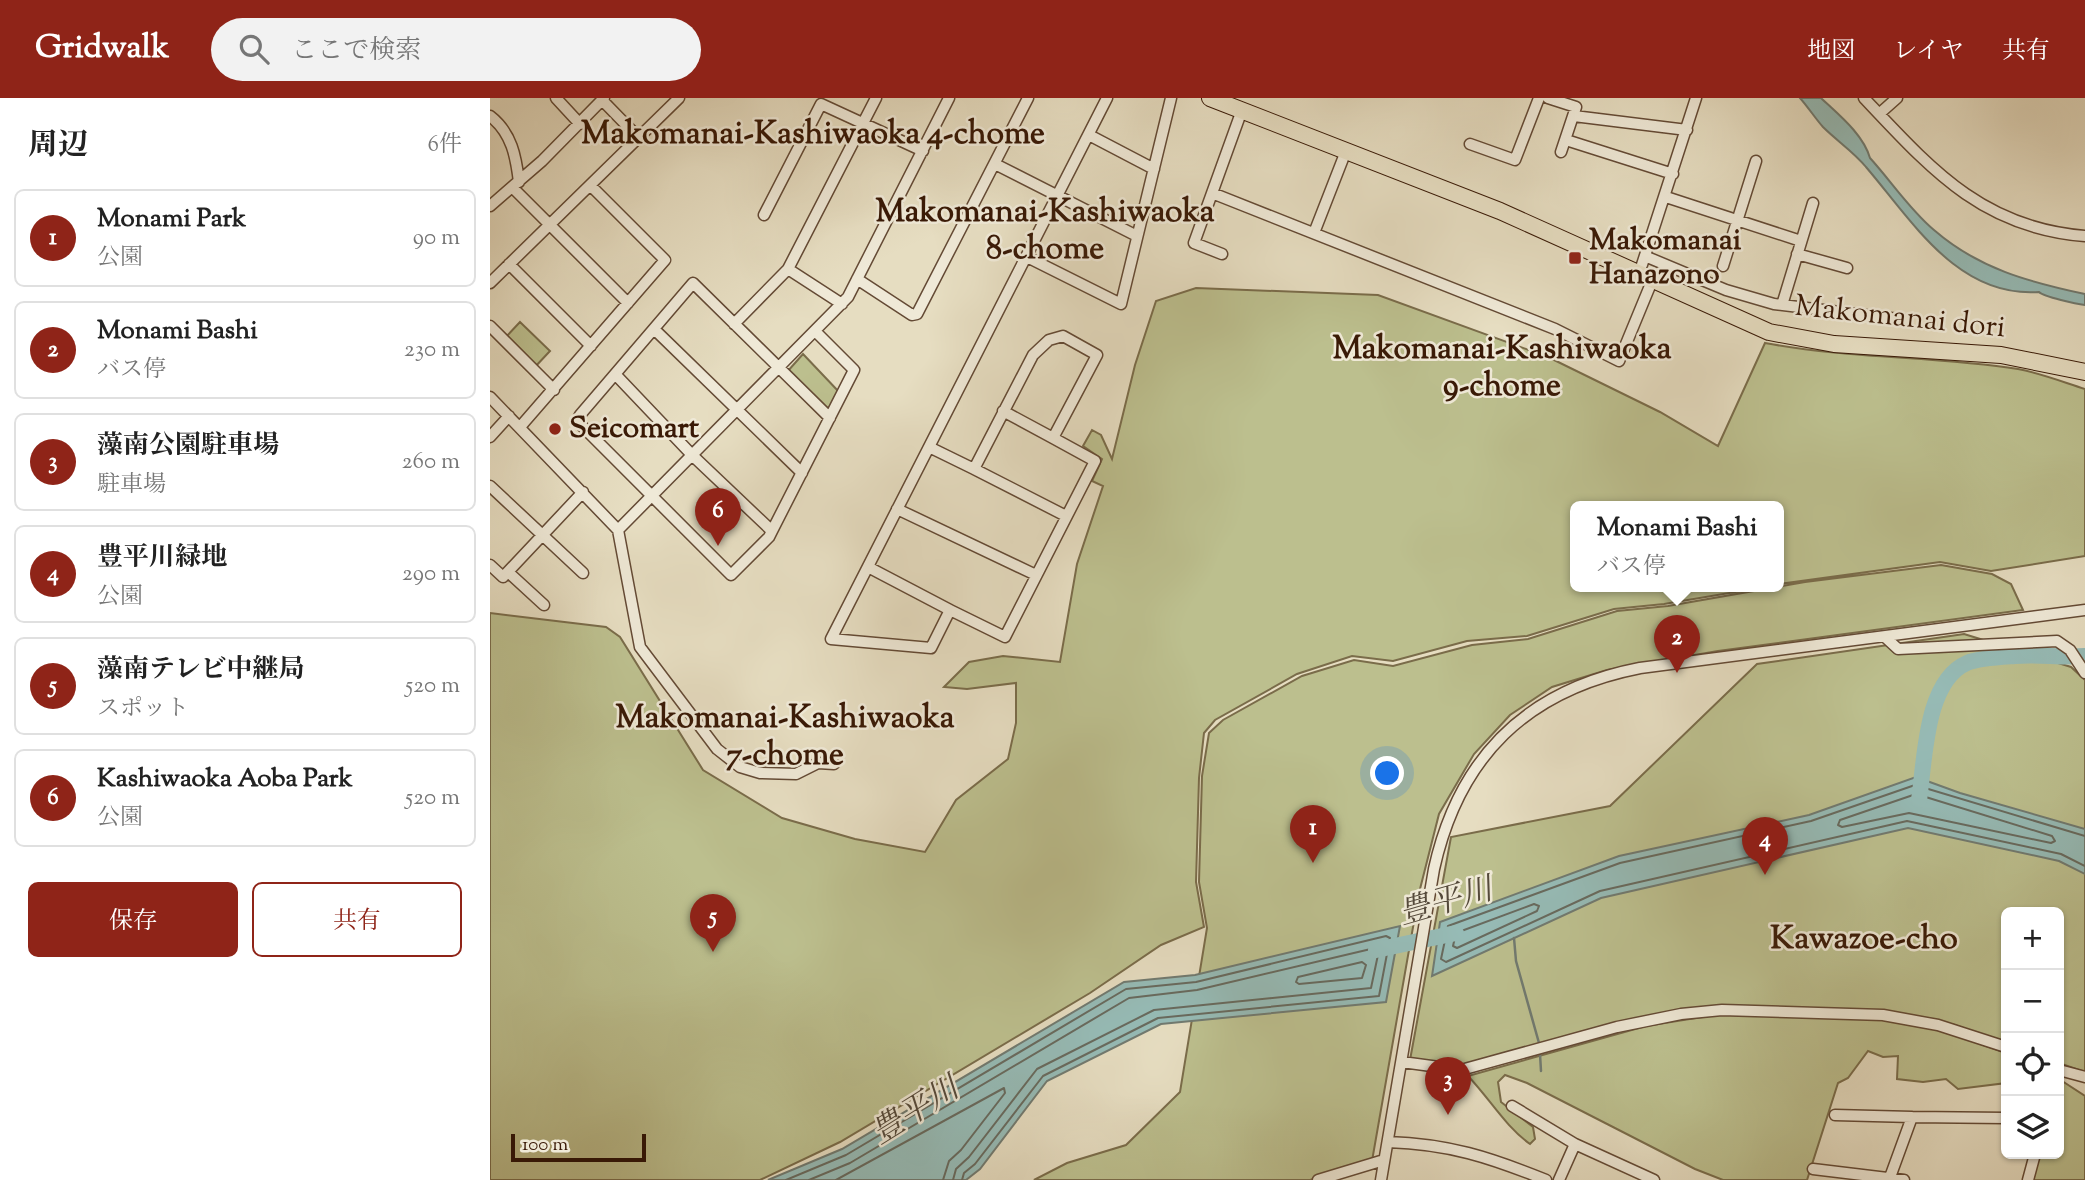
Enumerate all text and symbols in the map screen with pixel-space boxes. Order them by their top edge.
search box [211,18,701,81]
text: Gridwalk [35,25,169,73]
icon: search [235,30,273,68]
text: ここで検索 [291,33,421,70]
text: 地図 [1807,35,1855,69]
text: レイヤ [1893,35,1964,69]
text: 共有 [2002,35,2050,69]
district label: Makomanai-Kashiwaoka 4-chome [581,112,1045,158]
text: 周辺 [28,125,88,168]
text: 6件 [428,129,462,162]
district label: Makomanai-Kashiwaoka 8-chome [875,190,1215,273]
text: Monami Park [97,201,246,238]
place label: Makomanai Hanazono [1589,220,1742,297]
text: 1 [49,222,57,255]
text: 90 m [413,222,460,255]
text: 公園 [97,242,143,275]
marker: Makomanai Hanazono [1567,250,1583,266]
street label: Makomanai dori [1793,286,2007,350]
text: Monami Bashi [97,313,258,350]
district label: Makomanai-Kashiwaoka 9-chome [1332,327,1672,410]
text: 2 [48,334,58,367]
text: 230 m [404,334,460,367]
text: バス停 [97,354,166,387]
place label: Seicomart [569,408,700,451]
marker: Seicomart [547,421,563,437]
text: 藻南公園駐車場 [97,428,279,465]
text: 3 [48,446,58,479]
text: 260 m [402,446,460,479]
text: 駐車場 [97,469,166,502]
pin: 6 [695,488,741,546]
popup [1570,501,1784,592]
text: Monami Bashi [1597,510,1757,547]
text: 豊平川緑地 [97,540,227,577]
text: バス停 [1597,551,1666,584]
text: 4 [47,558,59,591]
text: 290 m [402,558,460,591]
text: 公園 [97,581,143,614]
pin: 2 [1654,615,1700,673]
text: 藻南テレビ中継局 [97,652,304,689]
text: 5 [49,670,57,703]
text: 520 m [405,670,460,703]
text: スポット [97,693,189,726]
district label: Makomanai-Kashiwaoka 7-chome [615,696,955,779]
your location [1370,756,1404,790]
text: Kashiwaoka Aoba Park [97,761,353,798]
text: 6 [47,782,59,815]
text: 520 m [405,782,460,815]
text: 公園 [97,802,143,835]
pin: 1 [1290,805,1336,863]
pin: 4 [1742,817,1788,875]
water label: 豊平川 [1394,867,1501,938]
button: 保存 [28,882,238,957]
button: 共有 [252,882,462,957]
pin: 5 [690,894,736,952]
map controls [2001,907,2064,1159]
button: + [2001,907,2064,970]
district label: Kawazoe-cho [1770,916,1958,964]
button: − [2001,970,2064,1033]
button: locate [2001,1033,2064,1096]
pin: 3 [1425,1057,1471,1115]
water label: 豊平川 [863,1065,971,1157]
button: layers [2001,1096,2064,1159]
scale bar [511,1131,646,1163]
text: 100 m [522,1132,568,1159]

